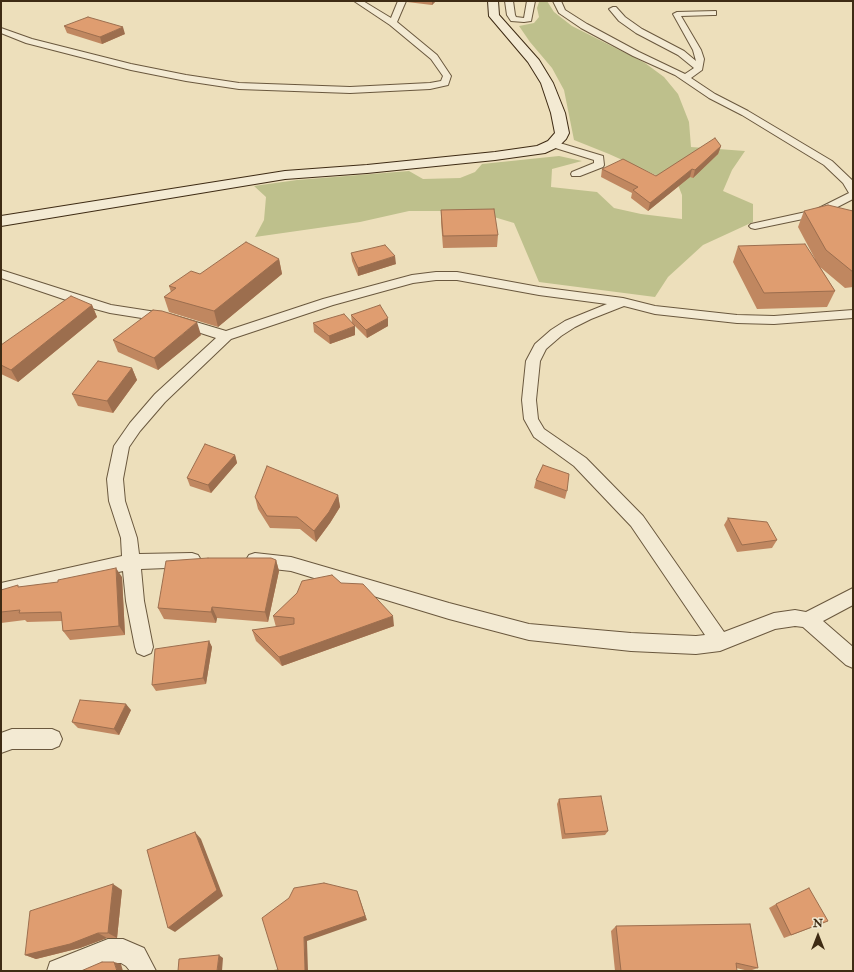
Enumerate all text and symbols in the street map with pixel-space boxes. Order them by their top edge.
north arrow [798,916,838,956]
text: N [813,917,823,930]

